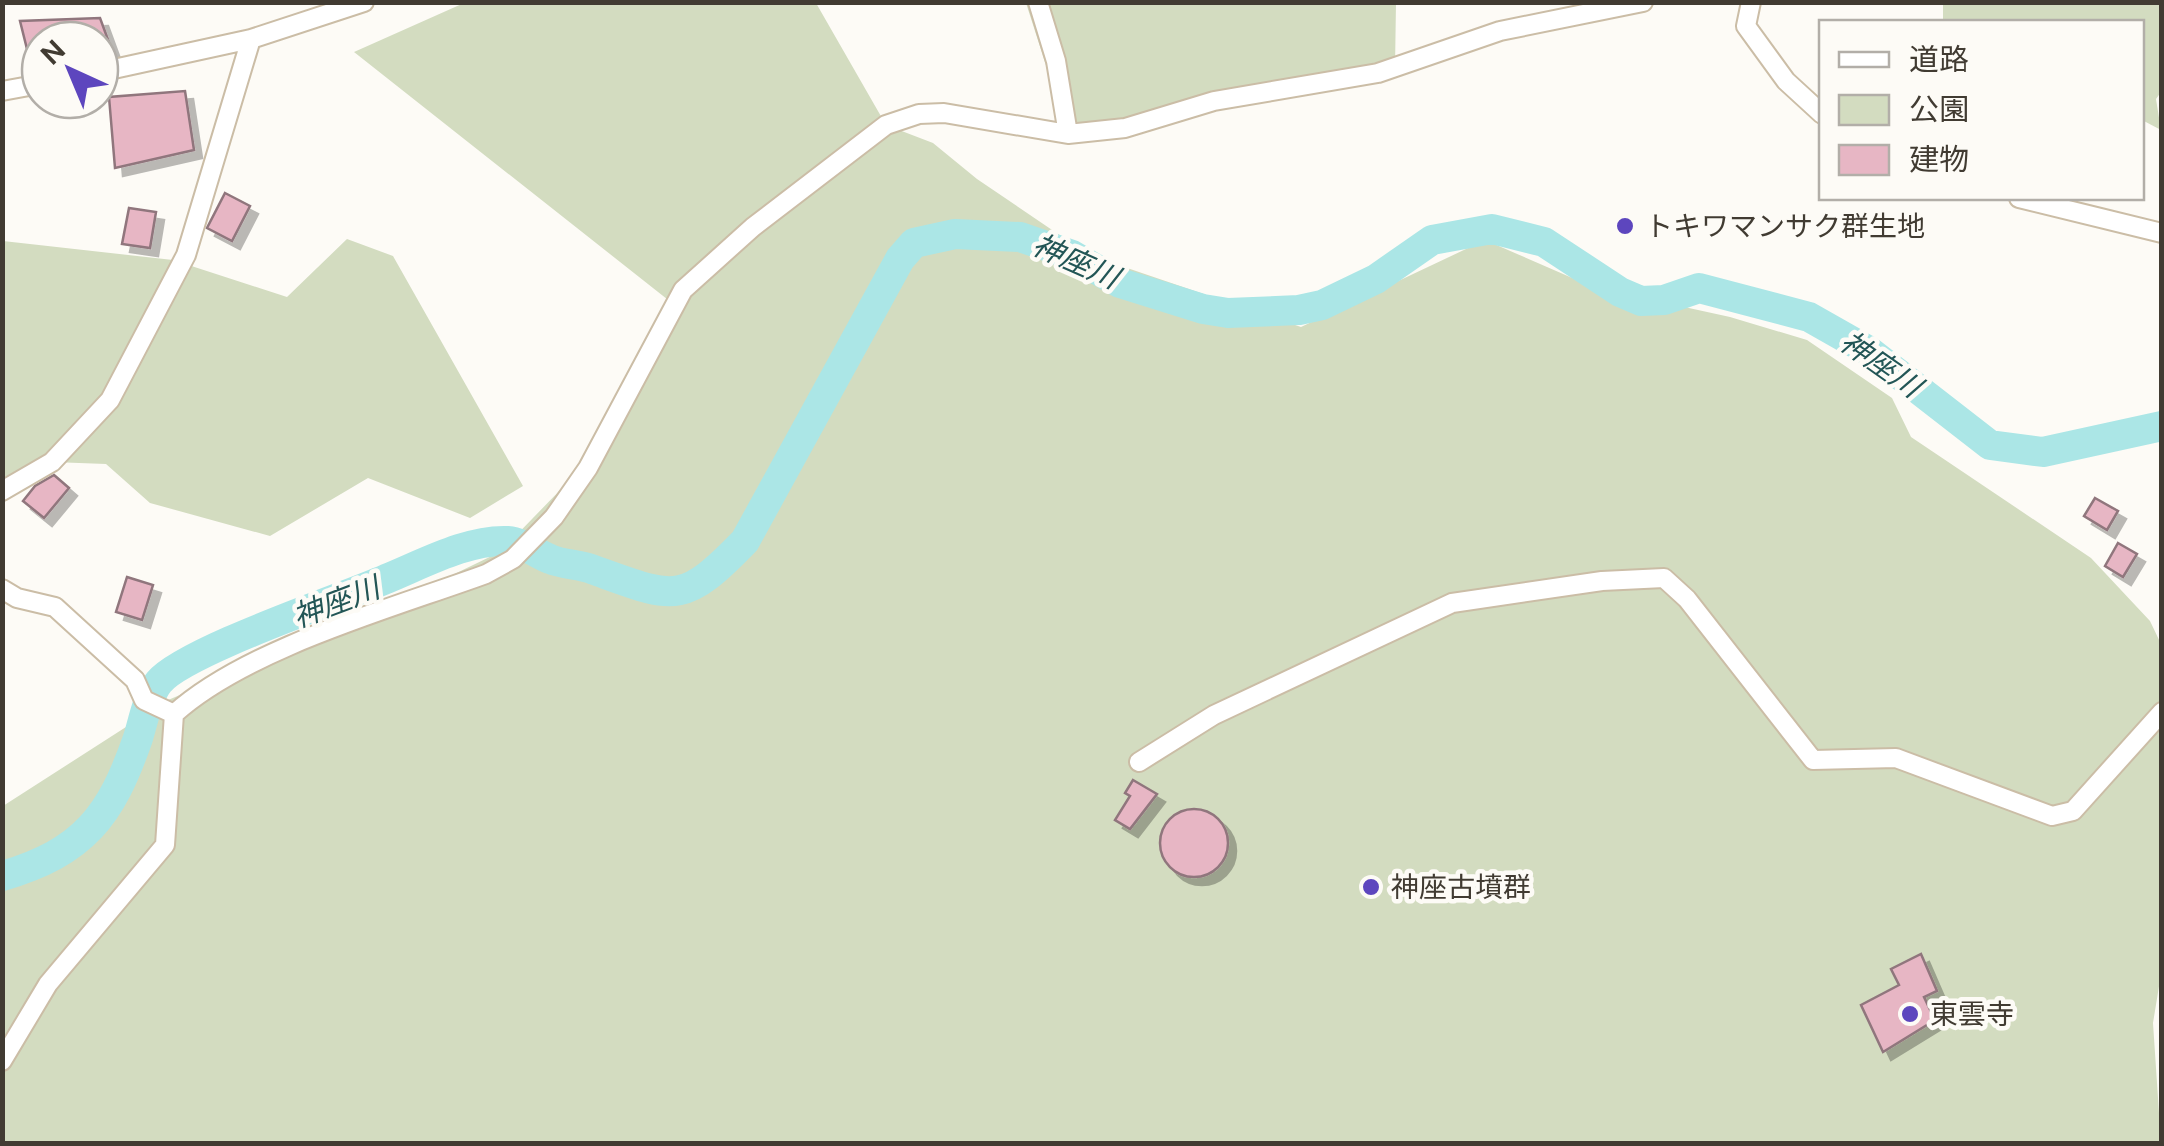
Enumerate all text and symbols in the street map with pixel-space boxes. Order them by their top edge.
north arrow [20,20,120,120]
legend [1819,20,2144,200]
text: N [33,32,73,73]
text: 道路 [1909,40,1969,79]
text: 公園 [1909,90,1969,129]
text: 建物 [1909,140,1969,179]
place label: トキワマンサク群生地 [1645,208,1925,245]
marker: トキワマンサク群生地 [1614,215,1636,237]
water label: 神座川 [1027,225,1128,298]
water label: 神座川 [1833,322,1932,408]
water label: 神座川 [287,567,388,636]
place label: 神座古墳群 [1391,869,1531,906]
marker: 神座古墳群 [1360,876,1382,898]
place label: 東雲寺 [1930,996,2014,1033]
marker: 東雲寺 [1899,1003,1921,1025]

